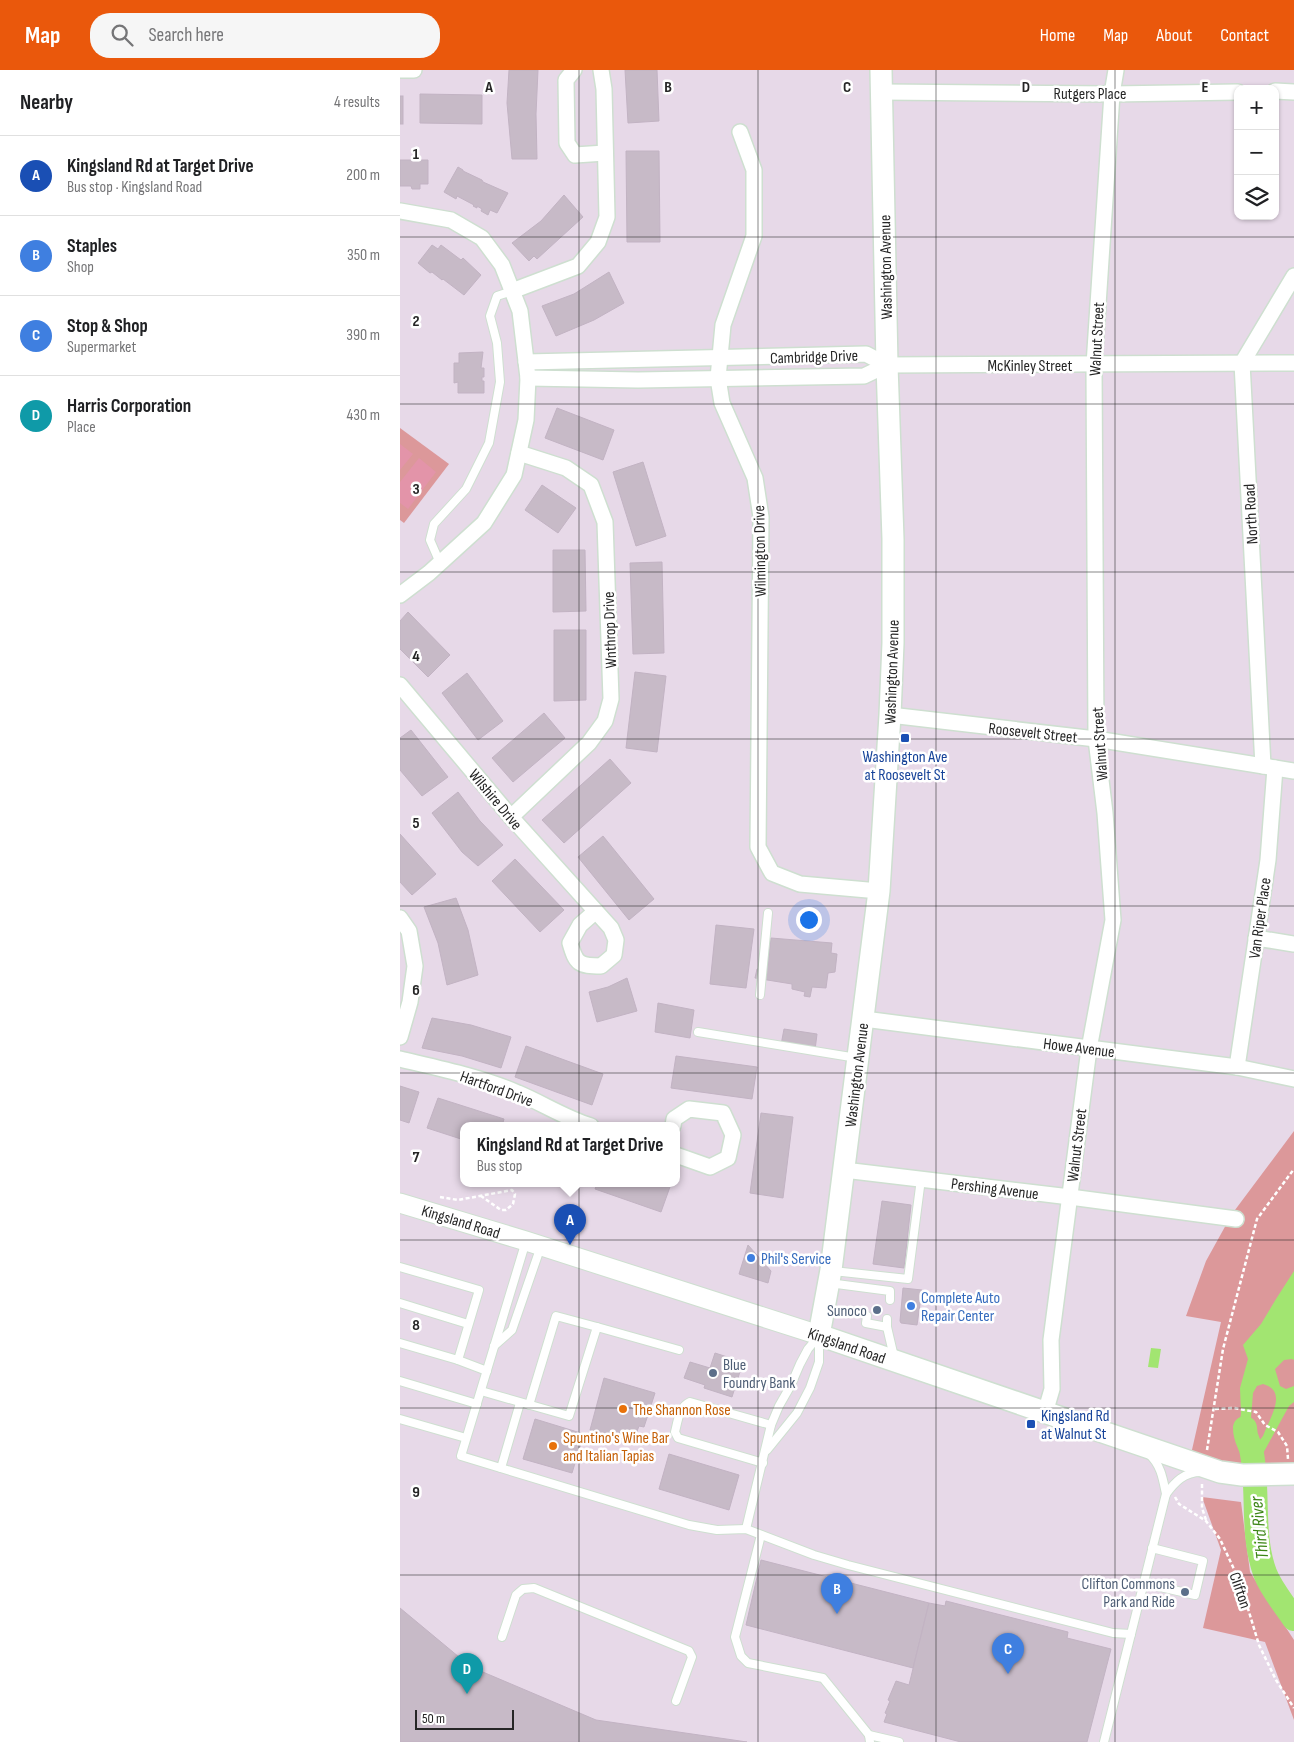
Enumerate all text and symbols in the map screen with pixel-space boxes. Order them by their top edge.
search box [90,13,440,58]
text: Map [25,21,60,50]
icon: search [108,21,136,49]
text: Search here [148,24,224,47]
text: Home [1040,25,1075,46]
text: Map [1103,25,1128,46]
text: About [1156,25,1192,46]
text: Contact [1220,25,1269,46]
text: A [484,78,493,97]
text: B [664,78,672,97]
text: C [843,78,851,97]
text: D [1022,78,1030,97]
text: E [1202,78,1209,97]
street label: Rutgers Place [1053,85,1127,104]
map controls [1234,85,1279,220]
button: + [1234,85,1279,130]
text: Nearby [20,90,73,115]
text: 4 results [334,93,380,112]
button: − [1234,130,1279,175]
text: 1 [413,145,420,164]
text: Kingsland Rd at Target Drive [67,155,254,178]
text: A [32,166,40,185]
text: 200 m [346,166,380,185]
button: layers [1234,175,1279,220]
text: Bus stop · Kingsland Road [67,178,202,197]
street label: Washington Avenue [876,214,897,320]
text: Staples [67,235,117,258]
text: B [32,246,40,265]
text: 350 m [347,246,380,265]
text: Shop [67,258,94,277]
street label: Walnut Street [1086,302,1109,376]
text: 2 [412,312,420,331]
text: Stop & Shop [67,315,148,338]
text: C [32,326,40,345]
text: 390 m [346,326,380,345]
text: Supermarket [67,338,136,357]
street label: Cambridge Drive [770,346,858,369]
street label: McKinley Street [988,357,1073,376]
text: Harris Corporation [67,395,191,418]
text: D [32,406,40,425]
text: 430 m [347,406,380,425]
text: Place [67,418,96,437]
text: 3 [412,480,420,499]
street label: North Road [1240,483,1263,545]
street label: Wilmington Drive [750,505,771,597]
street label: Wnthrop Drive [600,591,621,669]
street label: Washington Avenue [881,619,904,725]
text: 4 [412,647,420,666]
street label: Walnut Street [1088,706,1113,781]
street label: Roosevelt Street [987,719,1078,748]
marker: Washington Ave at Roosevelt St [899,732,911,744]
place label: Washington Ave at Roosevelt St [863,748,947,785]
street label: Wilshire Drive [464,766,526,834]
text: 5 [412,814,420,833]
street label: Van Riper Place [1245,877,1276,960]
your location [796,907,822,933]
text: 6 [412,981,420,1000]
street label: Washington Avenue [842,1022,873,1128]
street label: Howe Avenue [1042,1035,1116,1062]
street label: Hartford Drive [457,1067,536,1111]
street label: Walnut Street [1064,1107,1091,1183]
popup [460,1122,680,1187]
text: Kingsland Rd at Target Drive [477,1134,663,1157]
text: 7 [413,1148,420,1167]
text: Bus stop [477,1157,523,1176]
street label: Pershing Avenue [950,1175,1040,1204]
street label: Kingsland Road [419,1201,502,1243]
pin: A [554,1204,586,1245]
place label: Phil's Service [761,1250,831,1269]
marker: Phil's Service [745,1252,757,1264]
place label: Complete Auto Repair Center [921,1289,1000,1326]
marker: Complete Auto Repair Center [905,1300,917,1312]
place label: Sunoco [827,1302,867,1321]
marker: Sunoco [871,1304,883,1316]
text: 8 [412,1316,420,1335]
street label: Kingsland Road [805,1324,888,1369]
place label: Blue Foundry Bank [723,1356,795,1393]
marker: Blue Foundry Bank [707,1367,719,1379]
place label: The Shannon Rose [633,1401,731,1420]
marker: The Shannon Rose [617,1403,629,1415]
place label: Kingsland Rd at Walnut St [1041,1407,1109,1444]
marker: Kingsland Rd at Walnut St [1025,1418,1037,1430]
place label: Spuntino's Wine Bar and Italian Tapias [563,1429,670,1466]
marker: Spuntino's Wine Bar and Italian Tapias [547,1440,559,1452]
text: 9 [412,1483,420,1502]
water label: Third River [1246,1495,1273,1560]
street label: Clifton [1225,1570,1255,1611]
pin: B [821,1573,853,1614]
place label: Clifton Commons Park and Ride [1082,1575,1175,1612]
marker: Clifton Commons Park and Ride [1179,1586,1191,1598]
pin: C [992,1633,1024,1674]
pin: D [451,1653,483,1694]
scale bar [415,1707,514,1730]
text: 50 m [422,1710,445,1727]

